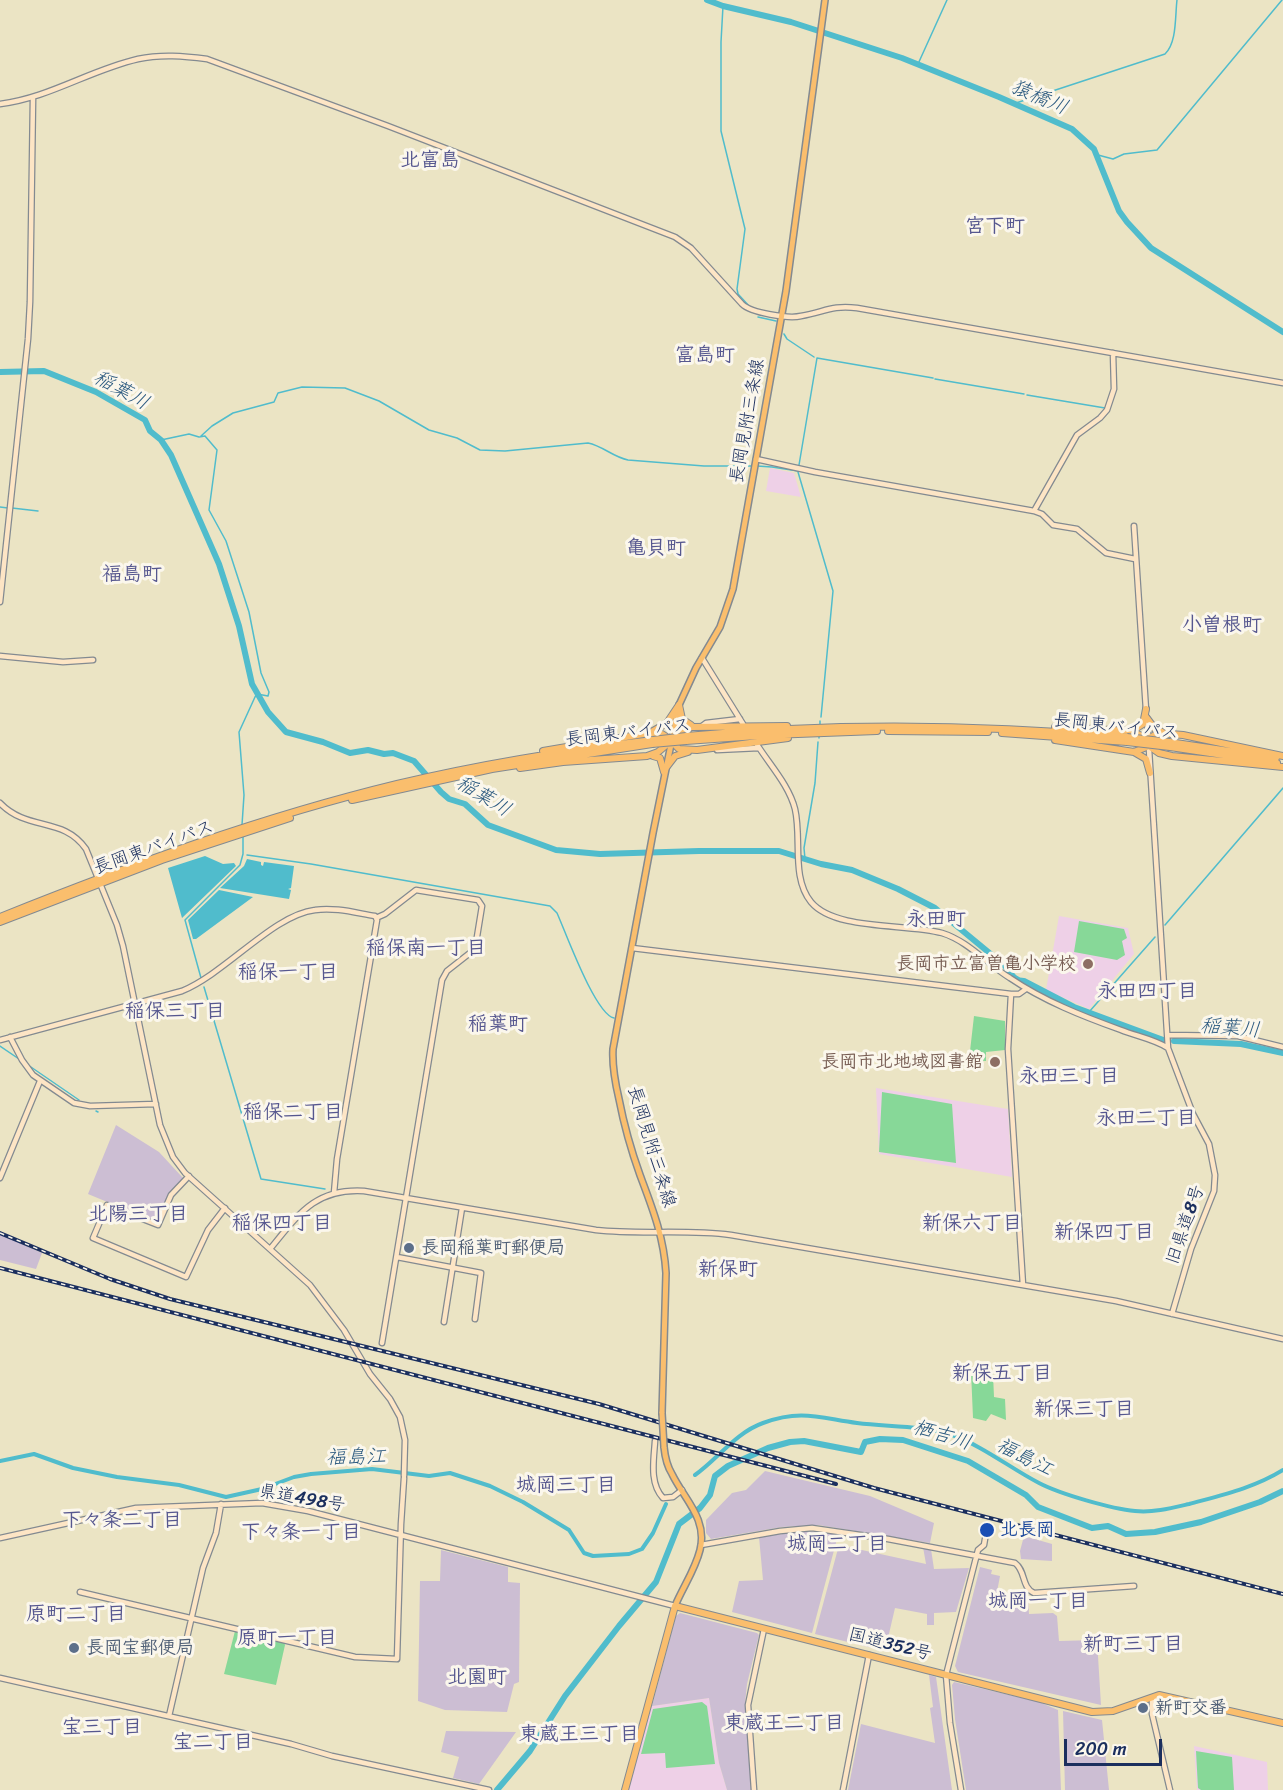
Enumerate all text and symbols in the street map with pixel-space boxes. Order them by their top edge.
water label: 猿橋川 [1007,75,1071,121]
district label: 北富島 [400,149,460,173]
district label: 宮下町 [965,215,1025,239]
district label: 富島町 [675,344,735,368]
street label: 長岡見附三条線 [726,357,770,485]
water label: 稲葉川 [89,366,153,416]
district label: 亀貝町 [626,537,686,561]
district label: 福島町 [102,563,162,587]
district label: 小曽根町 [1182,614,1262,638]
street label: 長岡東バイパス [1052,710,1180,744]
street label: 長岡東バイパス [564,715,692,751]
water label: 稲葉川 [451,771,515,823]
street label: 長岡東バイパス [91,816,217,880]
district label: 永田町 [906,908,966,932]
district label: 稲保南一丁目 [366,937,486,961]
place label: 長岡市立富曽亀小学校 [896,953,1076,975]
marker: 長岡市立富曽亀小学校 [1081,957,1095,971]
district label: 稲保一丁目 [238,961,338,985]
district label: 永田四丁目 [1097,980,1197,1004]
district label: 稲保三丁目 [125,1000,225,1024]
district label: 稲葉町 [468,1013,528,1037]
water label: 稲葉川 [1199,1014,1261,1044]
place label: 長岡市北地域図書館 [821,1051,983,1073]
marker: 長岡市北地域図書館 [988,1055,1002,1069]
district label: 永田三丁目 [1019,1065,1119,1089]
street label: 長岡見附三条線 [622,1084,680,1210]
district label: 稲保二丁目 [243,1101,343,1125]
district label: 永田二丁目 [1096,1107,1196,1131]
street label: 旧県道8号 [1162,1182,1210,1268]
district label: 北陽三丁目 [88,1203,188,1227]
district label: 稲保四丁目 [232,1212,332,1236]
district label: 新保六丁目 [922,1212,1022,1236]
district label: 新保四丁目 [1054,1221,1154,1245]
place label: 長岡稲葉町郵便局 [421,1237,565,1259]
marker: 長岡稲葉町郵便局 [402,1241,416,1255]
district label: 新保町 [698,1258,758,1282]
district label: 新保五丁目 [952,1362,1052,1386]
district label: 新保三丁目 [1034,1398,1134,1422]
water label: 栖吉川 [910,1416,974,1456]
water label: 福島江 [992,1434,1056,1482]
water label: 福島江 [326,1445,386,1471]
district label: 城岡三丁目 [516,1474,616,1498]
street label: 県道498号 [257,1481,347,1517]
district label: 下々条二丁目 [62,1509,182,1533]
place label: 北長岡 [1000,1519,1054,1541]
district label: 下々条一丁目 [241,1521,361,1545]
marker: 北長岡 [978,1521,996,1539]
district label: 城岡二丁目 [787,1533,887,1557]
district label: 城岡一丁目 [988,1590,1088,1614]
district label: 原町二丁目 [26,1603,126,1627]
street label: 国道352号 [846,1624,934,1666]
district label: 原町一丁目 [237,1627,337,1651]
district label: 新町三丁目 [1083,1633,1183,1657]
place label: 長岡宝郵便局 [86,1637,194,1659]
marker: 長岡宝郵便局 [67,1641,81,1655]
district label: 北園町 [447,1666,507,1690]
place label: 新町交番 [1155,1697,1227,1719]
marker: 新町交番 [1136,1701,1150,1715]
district label: 東蔵王二丁目 [724,1712,844,1736]
district label: 宝三丁目 [62,1716,142,1740]
district label: 東蔵王三丁目 [519,1723,639,1747]
scale bar [1067,1727,1164,1765]
district label: 宝二丁目 [173,1731,253,1755]
text: 200 m [1075,1733,1127,1765]

